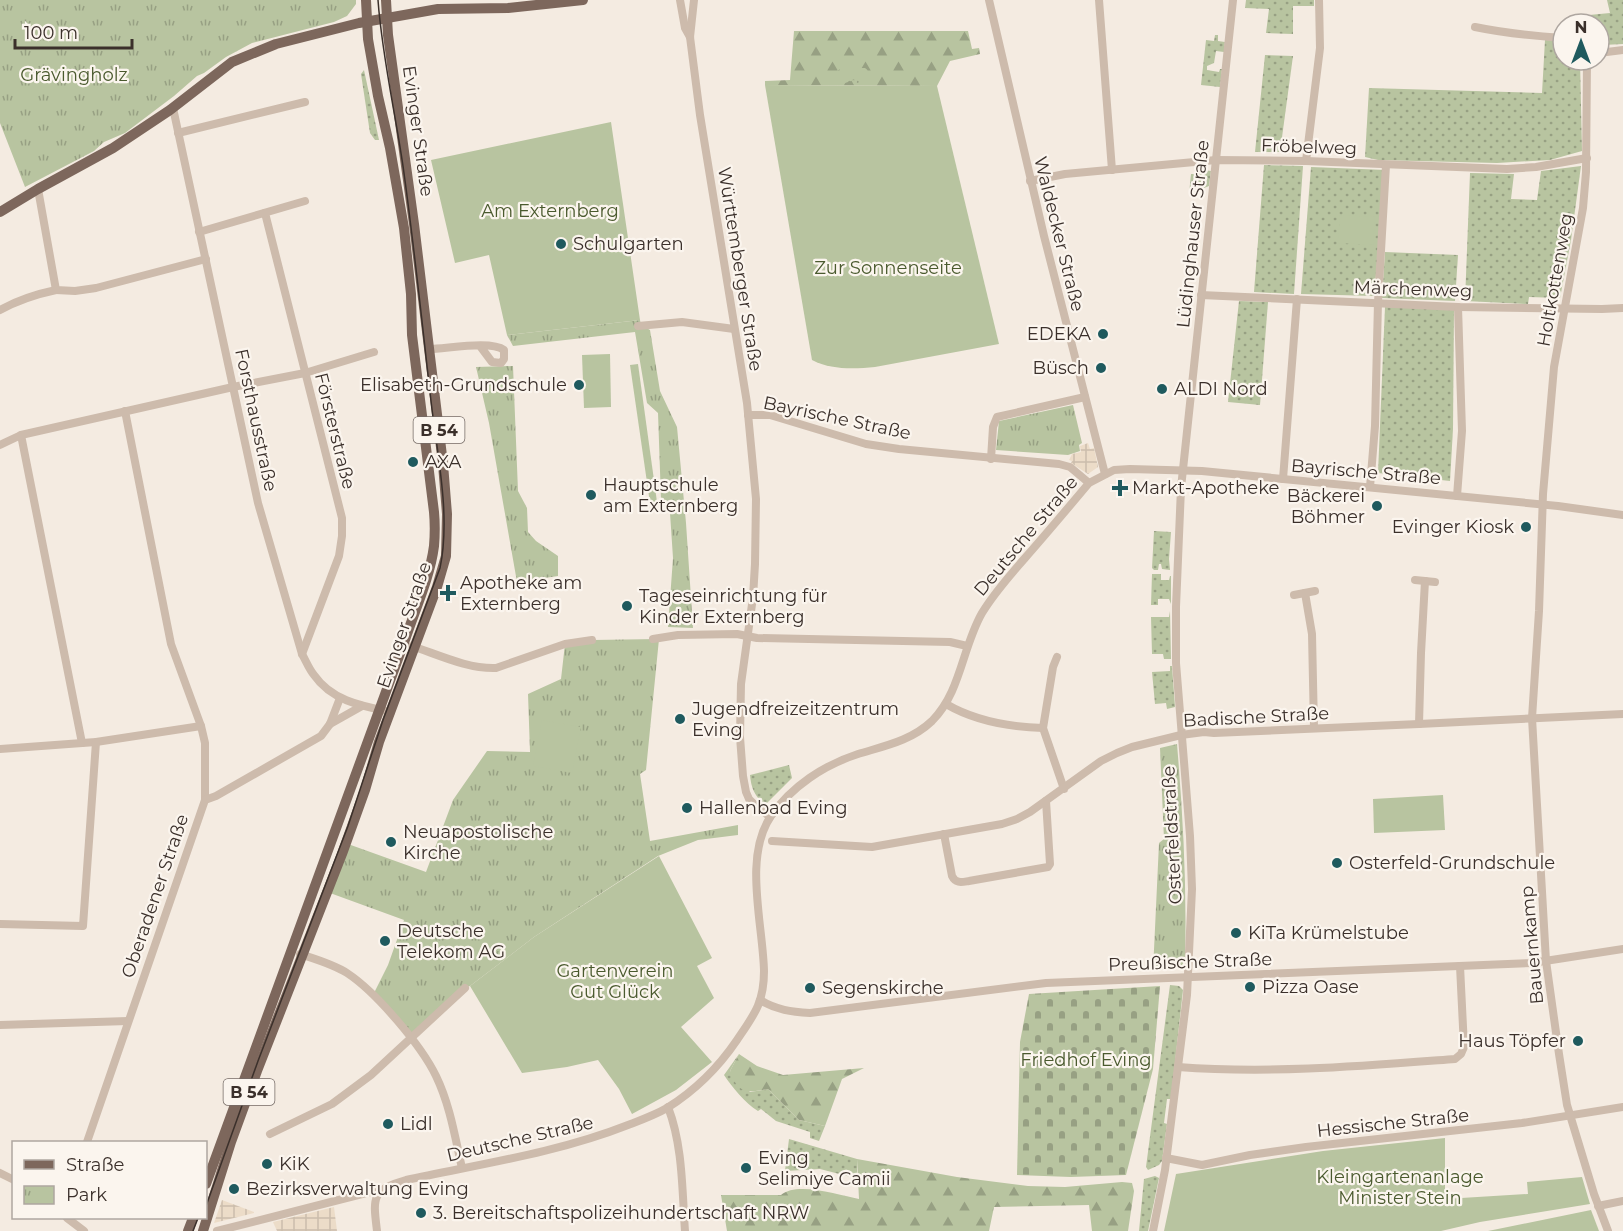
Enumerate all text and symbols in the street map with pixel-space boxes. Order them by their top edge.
scale bar [15,12,132,50]
north arrow [1551,12,1611,72]
text: N [1575,18,1587,37]
text: 100 m [24,22,78,44]
park label: Grävingholz [20,64,128,86]
street label: Evinger Straße [398,64,438,198]
street label: Fröbelweg [1261,134,1357,160]
street label: Lüdinghauser Straße [1172,139,1214,329]
street label: Waldecker Straße [1029,154,1089,314]
street label: Württemberger Straße [713,165,767,373]
park label: Am Externberg [481,200,619,222]
street label: Holtkottenweg [1532,211,1578,349]
place label: Schulgarten [573,233,684,255]
marker: Schulgarten [554,237,568,251]
park label: Zur Sonnenseite [814,257,962,279]
street label: Märchenweg [1353,276,1473,302]
place label: EDEKA [1027,323,1091,345]
marker: EDEKA [1096,327,1110,341]
street label: Forsthausstraße [230,347,282,494]
place label: Büsch [1032,357,1089,379]
marker: Büsch [1094,361,1108,375]
street label: Försterstraße [310,370,360,492]
place label: Elisabeth-Grundschule [360,374,567,396]
marker: Elisabeth-Grundschule [572,378,586,392]
place label: ALDI Nord [1174,378,1268,400]
marker: ALDI Nord [1155,382,1169,396]
street label: Bayrische Straße [761,392,913,444]
road number: B 54 [414,417,464,443]
place label: AXA [425,451,462,473]
street label: Bayrische Straße [1290,454,1442,490]
marker: AXA [406,455,420,469]
street label: Deutsche Straße [969,471,1083,601]
place label: Hauptschule am Externberg [603,474,738,517]
place label: Markt-Apotheke [1132,477,1280,499]
marker: Markt-Apotheke [1113,481,1127,495]
place label: Bäckerei Böhmer [1287,485,1365,528]
marker: Hauptschule am Externberg [584,488,598,502]
marker: Bäckerei Böhmer [1370,499,1384,513]
place label: Evinger Kiosk [1392,516,1514,538]
marker: Evinger Kiosk [1519,520,1533,534]
street label: Evinger Straße [372,559,436,691]
place label: Apotheke am Externberg [460,572,582,615]
place label: Tageseinrichtung für Kinder Externberg [639,585,827,628]
marker: Apotheke am Externberg [441,586,455,600]
marker: Tageseinrichtung für Kinder Externberg [620,599,634,613]
place label: Jugendfreizeitzentrum Eving [691,698,899,741]
street label: Badische Straße [1182,702,1330,732]
marker: Jugendfreizeitzentrum Eving [673,712,687,726]
street label: Osterfeldstraße [1157,765,1187,905]
place label: Hallenbad Eving [699,797,848,819]
marker: Hallenbad Eving [680,801,694,815]
street label: Oberadener Straße [117,811,193,981]
place label: Neuapostolische Kirche [403,821,553,864]
marker: Neuapostolische Kirche [384,835,398,849]
place label: Osterfeld-Grundschule [1349,852,1555,874]
marker: Osterfeld-Grundschule [1330,856,1344,870]
street label: Bauernkamp [1516,885,1548,1005]
place label: Deutsche Telekom AG [397,920,505,963]
place label: KiTa Krümelstube [1248,922,1409,944]
marker: KiTa Krümelstube [1229,926,1243,940]
marker: Deutsche Telekom AG [378,934,392,948]
street label: Preußische Straße [1108,948,1273,976]
park label: Gartenverein Gut Glück [556,960,674,1003]
place label: Pizza Oase [1262,976,1359,998]
place label: Segenskirche [822,977,944,999]
marker: Pizza Oase [1243,980,1257,994]
marker: Segenskirche [803,981,817,995]
place label: Haus Töpfer [1458,1030,1566,1052]
marker: Haus Töpfer [1571,1034,1585,1048]
park label: Friedhof Eving [1020,1049,1152,1071]
road number: B 54 [224,1079,274,1105]
street label: Hessische Straße [1316,1104,1470,1142]
street label: Deutsche Straße [444,1111,596,1167]
place label: Lidl [400,1113,433,1135]
marker: Lidl [381,1117,395,1131]
legend [12,1141,207,1219]
place label: Eving Selimiye Camii [758,1147,891,1190]
place label: KiK [279,1153,310,1175]
text: Straße [66,1154,125,1176]
marker: KiK [260,1157,274,1171]
marker: Eving Selimiye Camii [739,1161,753,1175]
park label: Kleingartenanlage Minister Stein [1316,1166,1484,1209]
place label: Bezirksverwaltung Eving [246,1178,469,1200]
marker: Bezirksverwaltung Eving [227,1182,241,1196]
text: Park [66,1184,107,1206]
place label: 3. Bereitschaftspolizeihundertschaft NRW [433,1202,809,1224]
marker: 3. Bereitschaftspolizeihundertschaft NRW [414,1206,428,1220]

